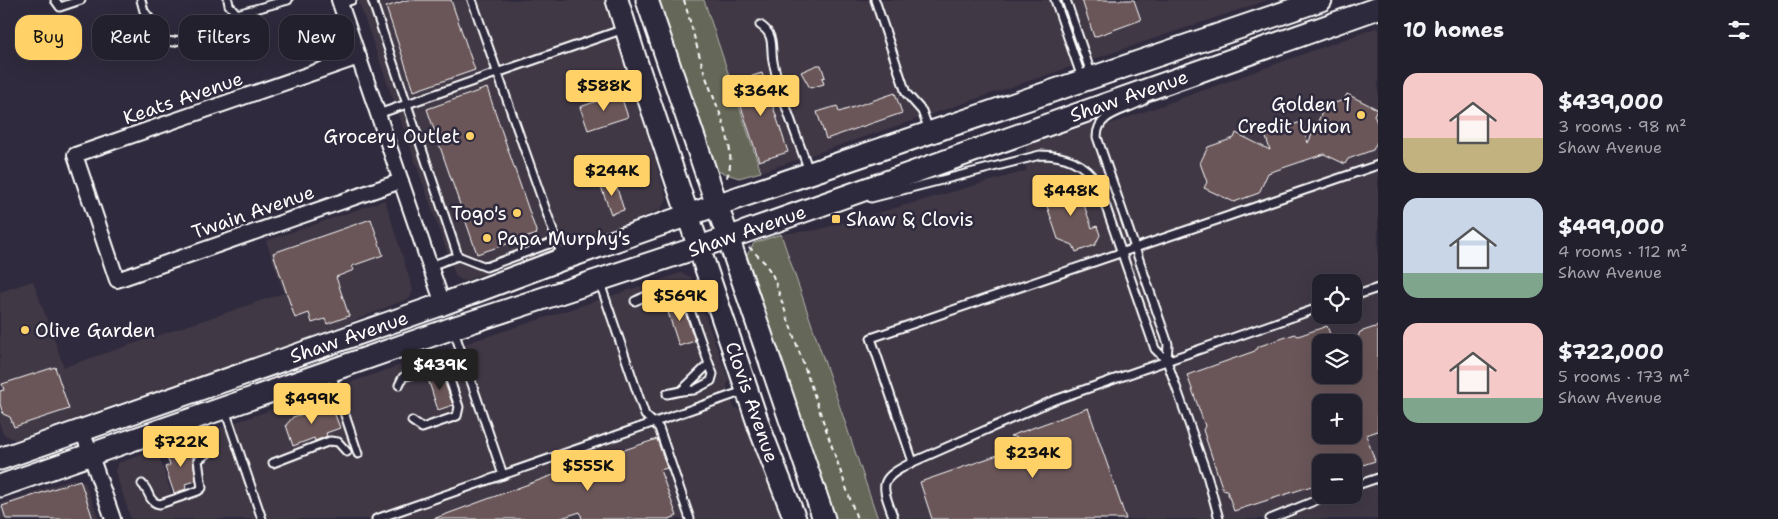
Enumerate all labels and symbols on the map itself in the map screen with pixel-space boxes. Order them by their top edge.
street label: Shaw Avenue [1067,64,1191,128]
street label: Keats Avenue [120,66,246,130]
pin: $588K [569,70,639,112]
pin: $364K [726,74,796,117]
place label: Golden 1 Credit Union [1237,92,1351,139]
marker: Golden 1 Credit Union [1355,109,1367,121]
place label: Grocery Outlet [324,124,460,149]
marker: Grocery Outlet [464,130,476,142]
pin: $244K [577,154,647,197]
pin: $448K [1036,174,1106,217]
street label: Twain Avenue [188,179,318,245]
street label: Shaw Avenue [685,199,809,263]
place label: Togo's [451,201,507,226]
marker: Togo's [511,207,523,219]
place label: Shaw & Clovis [846,207,974,232]
marker: Shaw & Clovis [830,213,842,225]
place label: Papa Murphy's [497,226,631,251]
marker: Papa Murphy's [481,232,493,244]
pin: $569K [645,280,715,322]
street label: Shaw Avenue [287,305,411,369]
place label: Olive Garden [35,318,155,343]
marker: Olive Garden [19,324,31,336]
street label: Clovis Avenue [720,338,784,466]
pin: $439K [405,348,475,391]
pin: $499K [277,382,347,425]
pin: $722K [146,426,216,468]
pin: $234K [998,436,1068,479]
pin: $555K [553,450,623,492]

